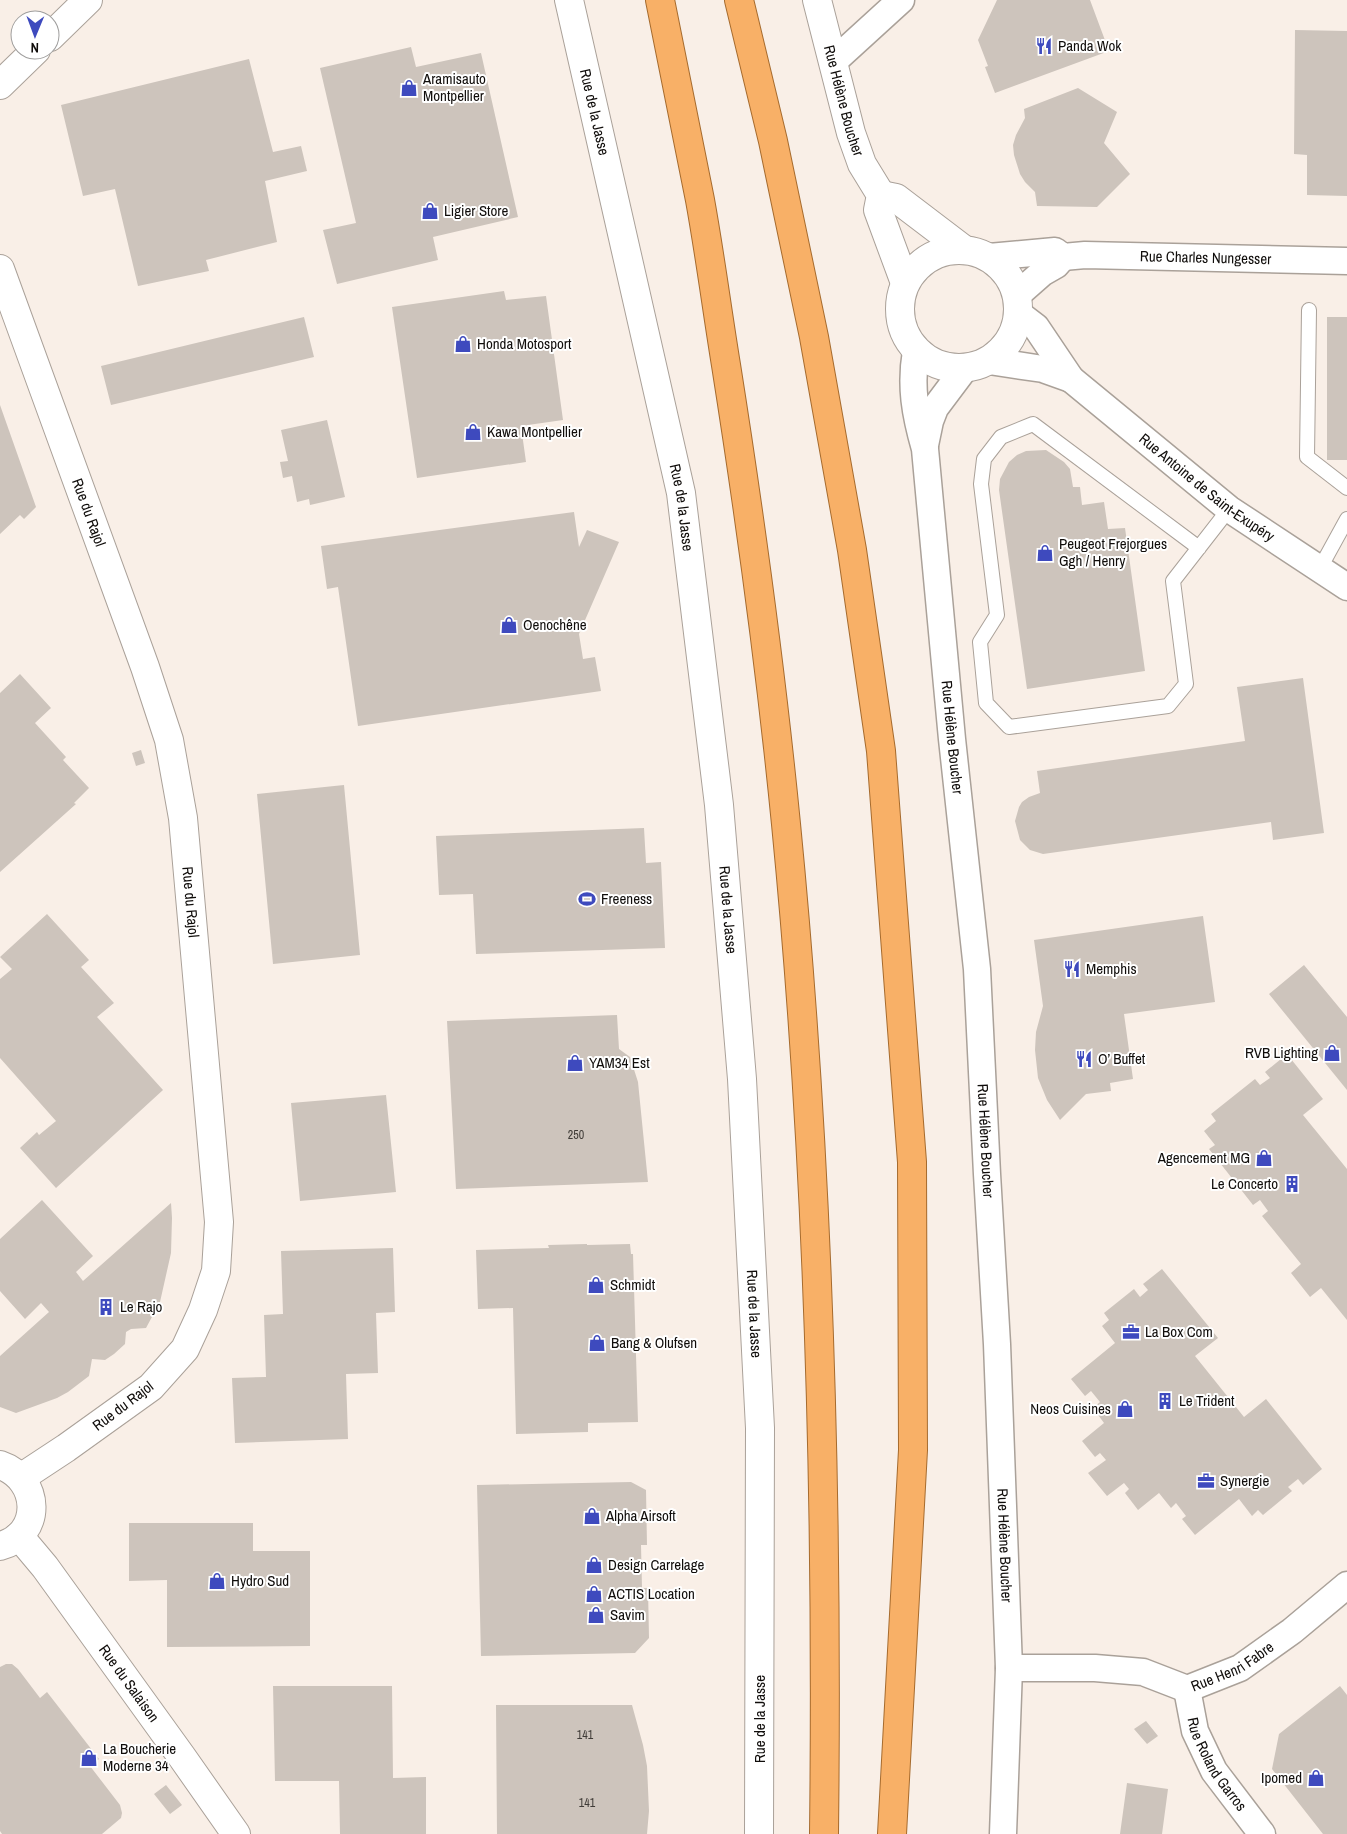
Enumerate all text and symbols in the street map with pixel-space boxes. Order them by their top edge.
north arrow [10,10,60,60]
place label: Panda Wok [1058,35,1122,56]
restaurant icon: Panda Wok [1034,36,1054,56]
text: N [30,39,39,57]
street label: Rue Hélène Boucher [819,43,869,159]
street label: Rue de la Jasse [575,67,615,158]
place label: Aramisauto Montpellier [422,68,486,106]
shop icon: Aramisauto Montpellier [399,78,419,98]
place label: Ligier Store [444,200,508,221]
shop icon: Ligier Store [420,201,440,221]
street label: Rue Charles Nungesser [1140,245,1272,269]
place label: Honda Motosport [477,333,572,354]
shop icon: Honda Motosport [453,334,473,354]
place label: Kawa Montpellier [487,421,582,442]
shop icon: Kawa Montpellier [463,422,483,442]
street label: Rue Antoine de Saint-Exupéry [1135,428,1280,547]
street label: Rue de la Jasse [665,462,699,553]
street label: Rue du Rajol [67,475,111,549]
place label: Peugeot Frejorgues Ggh / Henry [1059,533,1167,571]
shop icon: Peugeot Frejorgues Ggh / Henry [1035,543,1055,563]
place label: Oenochêne [523,614,587,635]
shop icon: Oenochêne [499,615,519,635]
street label: Rue Hélène Boucher [937,680,969,795]
street label: Rue de la Jasse [714,865,742,955]
street label: Rue du Rajol [177,866,205,938]
place label: Freeness [601,888,652,909]
sports icon: Freeness [577,889,597,909]
place label: Memphis [1086,958,1137,979]
restaurant icon: Memphis [1062,959,1082,979]
place label: RVB Lighting [1245,1042,1318,1063]
shop icon: RVB Lighting [1322,1043,1342,1063]
place label: O’ Buffet [1098,1048,1146,1069]
restaurant icon: O’ Buffet [1074,1049,1094,1069]
place label: YAM34 Est [589,1052,650,1073]
shop icon: YAM34 Est [565,1053,585,1073]
street label: Rue Hélène Boucher [973,1083,999,1198]
house number: 250 [568,1127,584,1143]
place label: Agencement MG [1157,1147,1250,1168]
shop icon: Agencement MG [1254,1148,1274,1168]
place label: Le Concerto [1211,1173,1278,1194]
building icon: Le Concerto [1282,1174,1302,1194]
street label: Rue de la Jasse [742,1269,767,1359]
place label: Schmidt [610,1274,656,1295]
shop icon: Schmidt [586,1275,606,1295]
place label: Le Rajo [120,1296,163,1317]
building icon: Le Rajo [96,1297,116,1317]
place label: La Box Com [1145,1321,1213,1342]
office icon: La Box Com [1121,1322,1141,1342]
place label: Bang & Olufsen [611,1332,697,1353]
shop icon: Bang & Olufsen [587,1333,607,1353]
street label: Rue du Rajol [88,1376,157,1435]
place label: Le Trident [1179,1390,1235,1411]
building icon: Le Trident [1155,1391,1175,1411]
place label: Neos Cuisines [1030,1398,1111,1419]
shop icon: Neos Cuisines [1115,1399,1135,1419]
place label: Synergie [1220,1470,1269,1491]
office icon: Synergie [1196,1471,1216,1491]
street label: Rue Hélène Boucher [992,1488,1018,1603]
place label: Alpha Airsoft [605,1505,676,1526]
shop icon: Alpha Airsoft [582,1506,602,1526]
place label: Design Carrelage [608,1554,705,1575]
shop icon: Design Carrelage [584,1555,604,1575]
place label: Hydro Sud [231,1570,289,1591]
shop icon: Hydro Sud [207,1571,227,1591]
place label: ACTIS Location [607,1583,695,1604]
shop icon: ACTIS Location [584,1584,604,1604]
place label: Savim [610,1604,645,1625]
shop icon: Savim [586,1605,606,1625]
street label: Rue Henri Fabre [1188,1636,1278,1696]
street label: Rue du Salaison [94,1640,164,1726]
street label: Rue de la Jasse [749,1675,770,1763]
street label: Rue Roland Garros [1183,1715,1252,1815]
house number: 141 [577,1727,594,1743]
place label: La Boucherie Moderne 34 [103,1738,176,1776]
shop icon: La Boucherie Moderne 34 [79,1748,99,1768]
place label: Ipomed [1261,1767,1302,1788]
shop icon: Ipomed [1306,1768,1326,1788]
house number: 141 [579,1795,596,1811]

